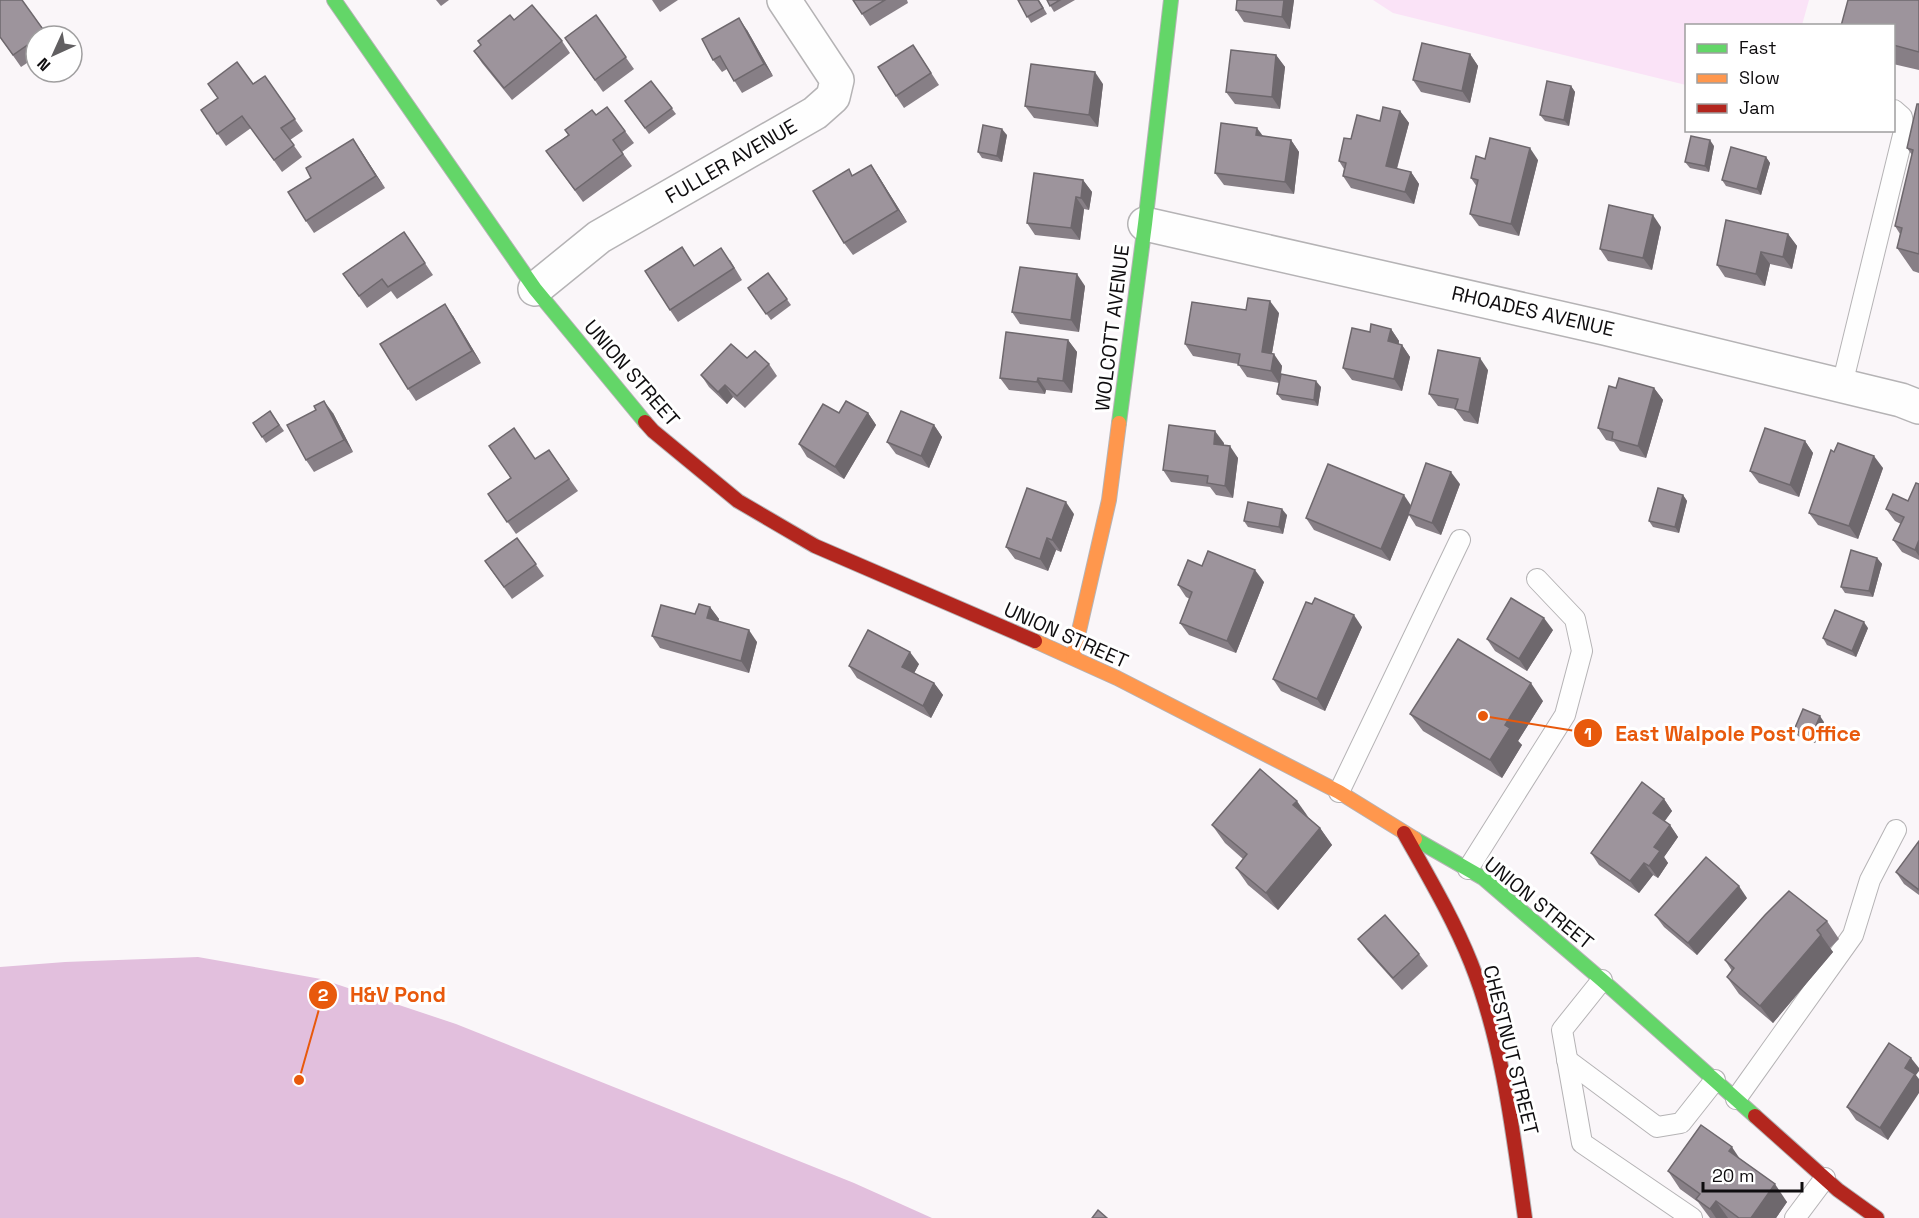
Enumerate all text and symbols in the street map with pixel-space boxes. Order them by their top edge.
north arrow [24,24,84,84]
legend [1685,24,1895,132]
text: Fast [1739,36,1776,59]
text: N [33,53,55,75]
text: Slow [1739,66,1780,89]
text: Jam [1739,96,1775,119]
street label: FULLER AVENUE [661,113,801,209]
street label: WOLCOTT AVENUE [1089,243,1135,413]
street label: RHOADES AVENUE [1449,280,1617,342]
street label: UNION STREET [578,314,686,432]
street label: UNION STREET [1000,596,1133,674]
callout: East Walpole Post Office [1573,714,1873,753]
text: East Walpole Post Office [1615,720,1861,747]
text: 1 [1584,722,1592,745]
street label: UNION STREET [1479,851,1599,955]
street label: CHESTNUT STREET [1477,962,1545,1138]
callout: H&V Pond [308,975,459,1014]
text: H&V Pond [350,981,446,1008]
text: 2 [318,983,329,1006]
scale bar [1703,1155,1802,1193]
text: 20 m [1712,1164,1755,1187]

